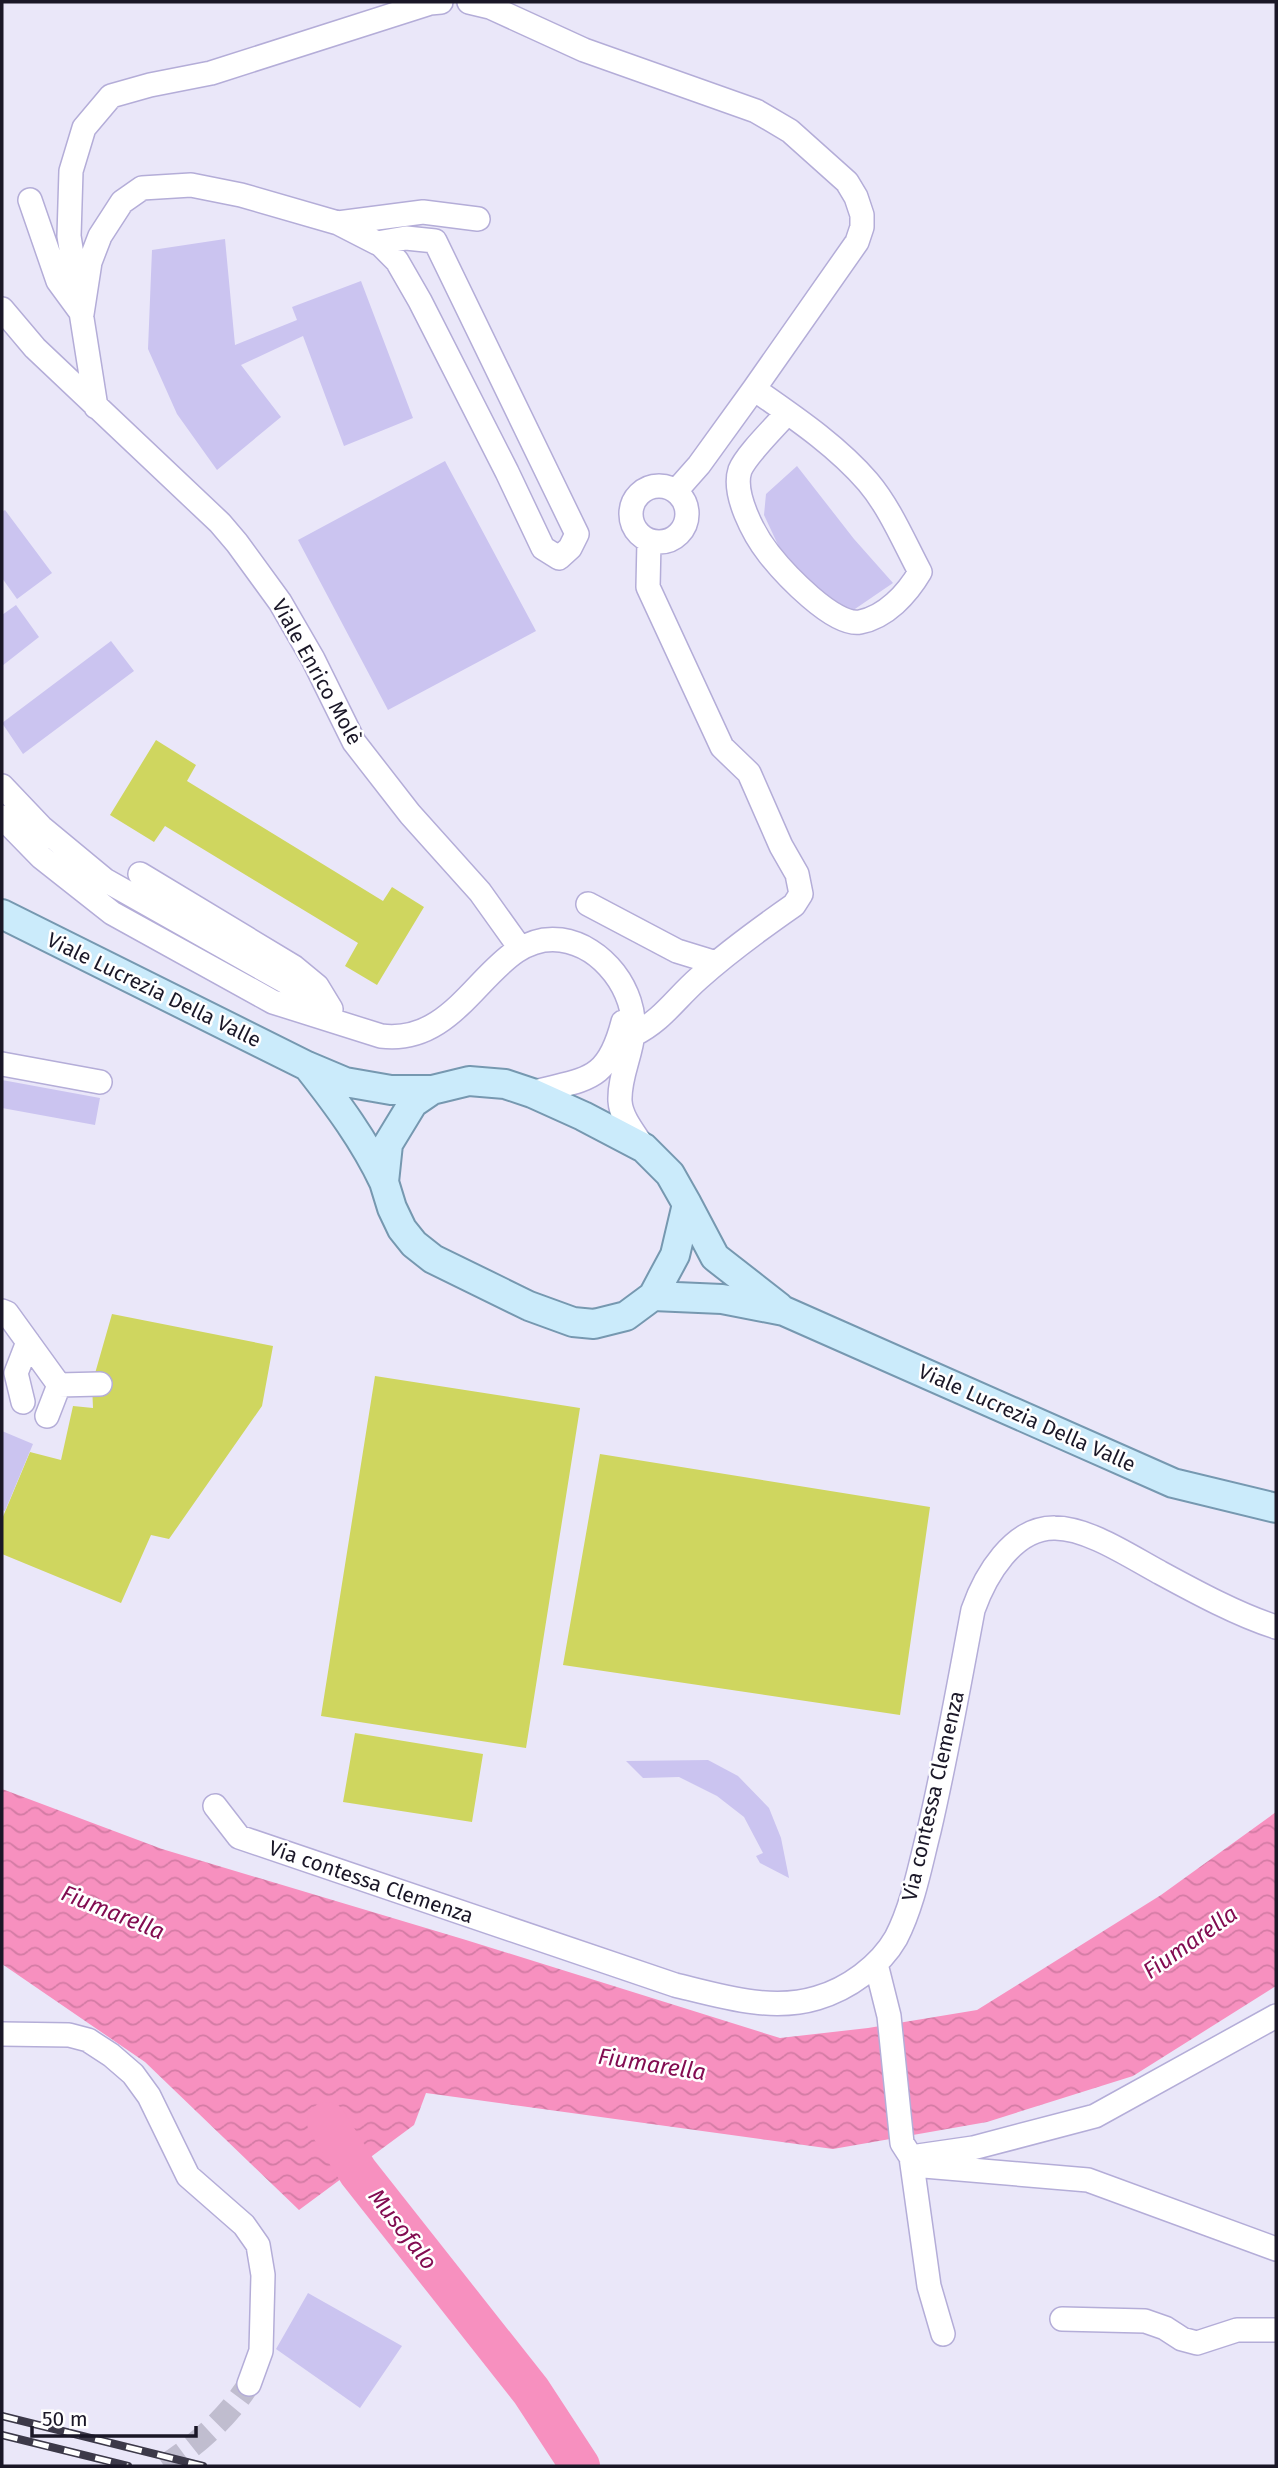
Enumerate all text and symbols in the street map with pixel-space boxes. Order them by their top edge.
street label: Viale Enrico Molè [266,595,368,749]
street label: Viale Lucrezia Della Valle [43,927,265,1053]
street label: Viale Lucrezia Della Valle [914,1358,1140,1478]
street label: Via contessa Clemenza [896,1688,970,1904]
street label: Via contessa Clemenza [265,1835,477,1929]
water label: Fiumarella [57,1879,169,1945]
water label: Fiumarella [1137,1899,1243,1985]
water label: Fiumarella [596,2042,708,2086]
water label: Musofalo [363,2183,443,2275]
scale bar [32,2394,196,2438]
text: 50 m [42,2406,88,2432]

